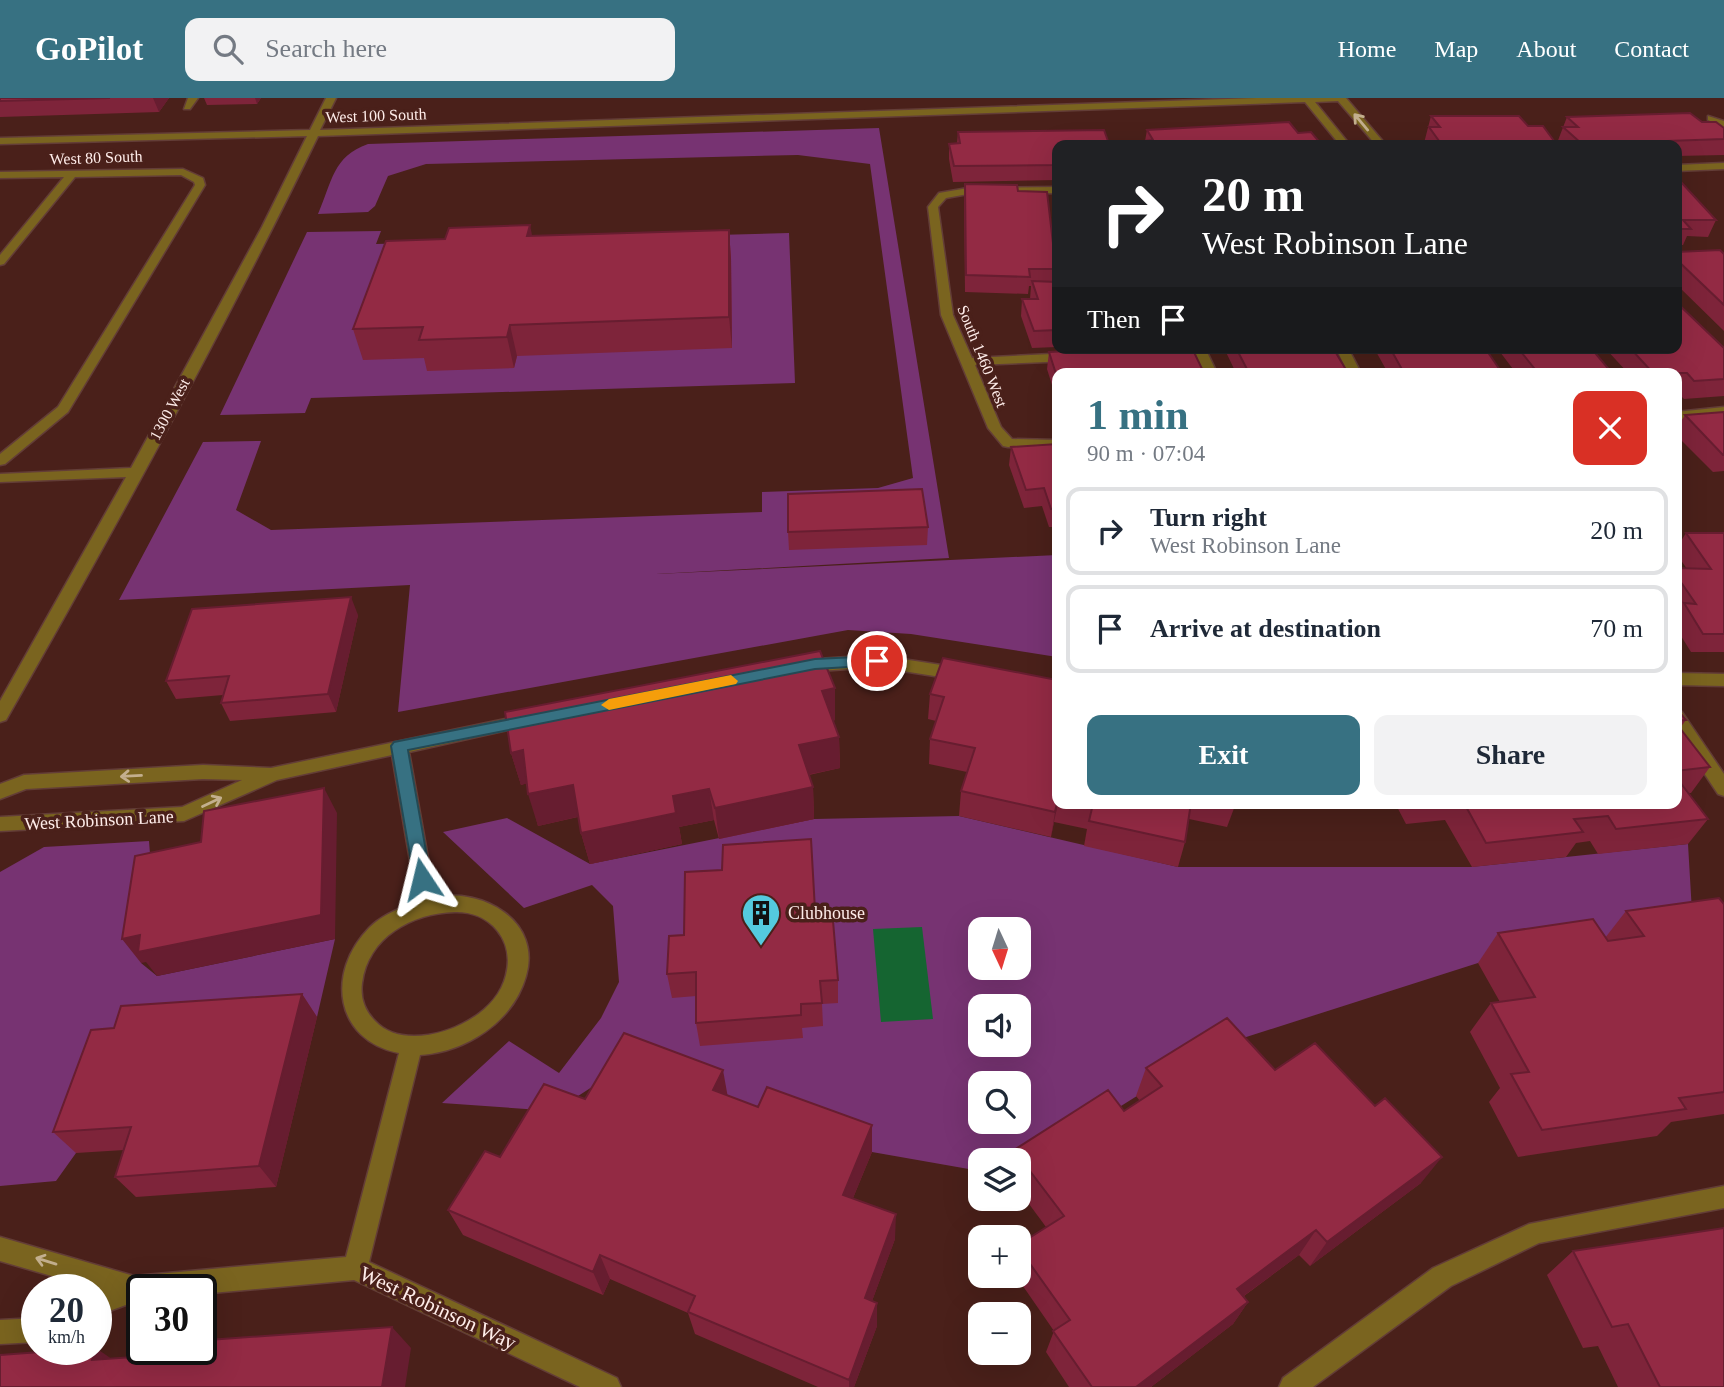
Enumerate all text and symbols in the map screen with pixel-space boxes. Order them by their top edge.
search box [185,18,675,81]
icon: search [209,30,247,68]
text: GoPilot [35,31,143,67]
text: Search here [265,34,387,63]
text: Home [1338,36,1396,62]
text: Map [1434,36,1478,62]
text: About [1516,36,1576,62]
text: Contact [1614,36,1689,62]
street label: West 100 South [325,105,427,126]
one-way arrow [1353,113,1369,131]
street label: West 80 South [49,147,143,168]
text: 20 m [1202,167,1304,222]
icon: right [1087,168,1178,259]
text: West Robinson Lane [1202,225,1468,261]
icon: arrive [1154,301,1192,339]
street label: South 1460 West [954,303,1011,410]
text: Then [1087,305,1140,334]
street label: 1300 West [146,375,193,443]
button: close [1573,391,1647,465]
text: 1 min [1087,392,1189,438]
text: 90 m · 07:04 [1087,441,1205,466]
text: Turn right [1150,503,1267,532]
icon: right [1091,512,1129,550]
text: 20 m [1590,516,1643,545]
text: West Robinson Lane [1150,533,1341,558]
icon: arrive [1091,610,1129,648]
text: Arrive at destination [1150,614,1381,643]
text: 70 m [1590,614,1643,643]
pin [847,631,907,691]
icon: arrive [858,642,896,680]
button: Exit [1087,715,1360,795]
button: Share [1374,715,1647,795]
one-way arrow [121,770,143,783]
one-way arrow [201,795,222,808]
street label: West Robinson Lane [24,806,174,834]
position arrow [385,842,459,916]
building icon: Clubhouse [740,892,782,947]
place label: Clubhouse [788,903,865,923]
north arrow [968,917,1031,980]
map controls [968,917,1031,1365]
button: sound [968,994,1031,1057]
button: search [968,1071,1031,1134]
button: layers [968,1148,1031,1211]
button: + [968,1225,1031,1288]
one-way arrow [35,1254,57,1267]
street label: West Robinson Way [356,1261,521,1355]
speed limit sign: 30 [126,1274,217,1365]
text: 20 [49,1291,84,1330]
button: − [968,1302,1031,1365]
text: km/h [48,1327,85,1347]

